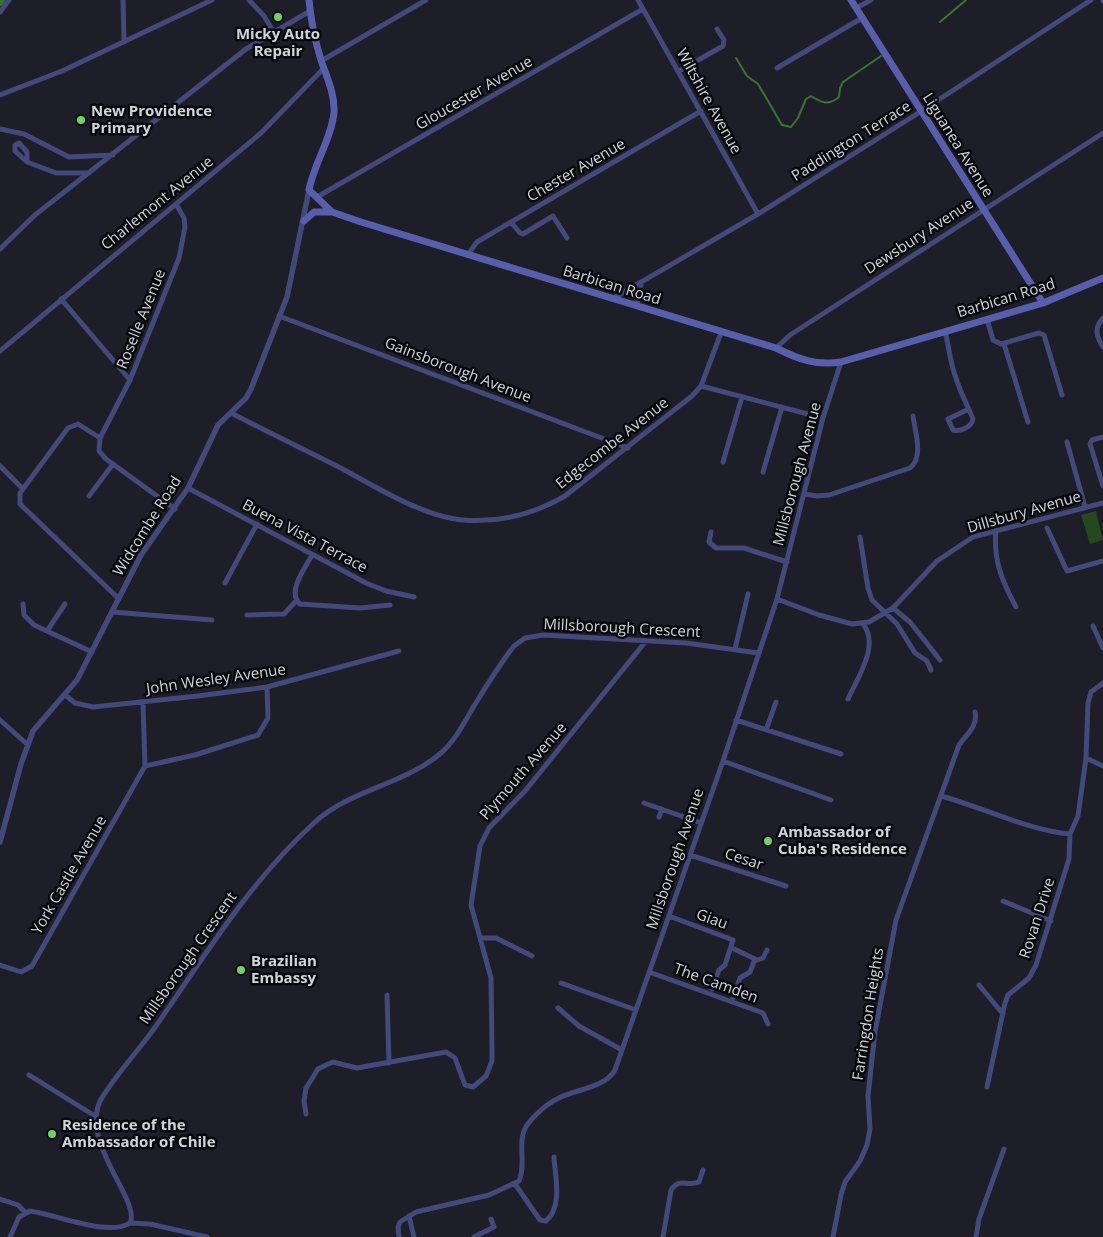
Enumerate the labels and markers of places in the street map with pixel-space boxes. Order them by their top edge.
marker: Micky Auto Repair [272,11,284,23]
place label: Micky Auto Repair [236,23,320,60]
place label: New Providence Primary [91,100,212,137]
marker: New Providence Primary [75,114,87,126]
place label: Ambassador of Cuba's Residence [778,821,907,858]
marker: Ambassador of Cuba's Residence [762,835,774,847]
place label: Brazilian Embassy [251,950,317,987]
marker: Brazilian Embassy [235,964,247,976]
place label: Residence of the Ambassador of Chile [62,1114,216,1151]
marker: Residence of the Ambassador of Chile [46,1128,58,1140]

